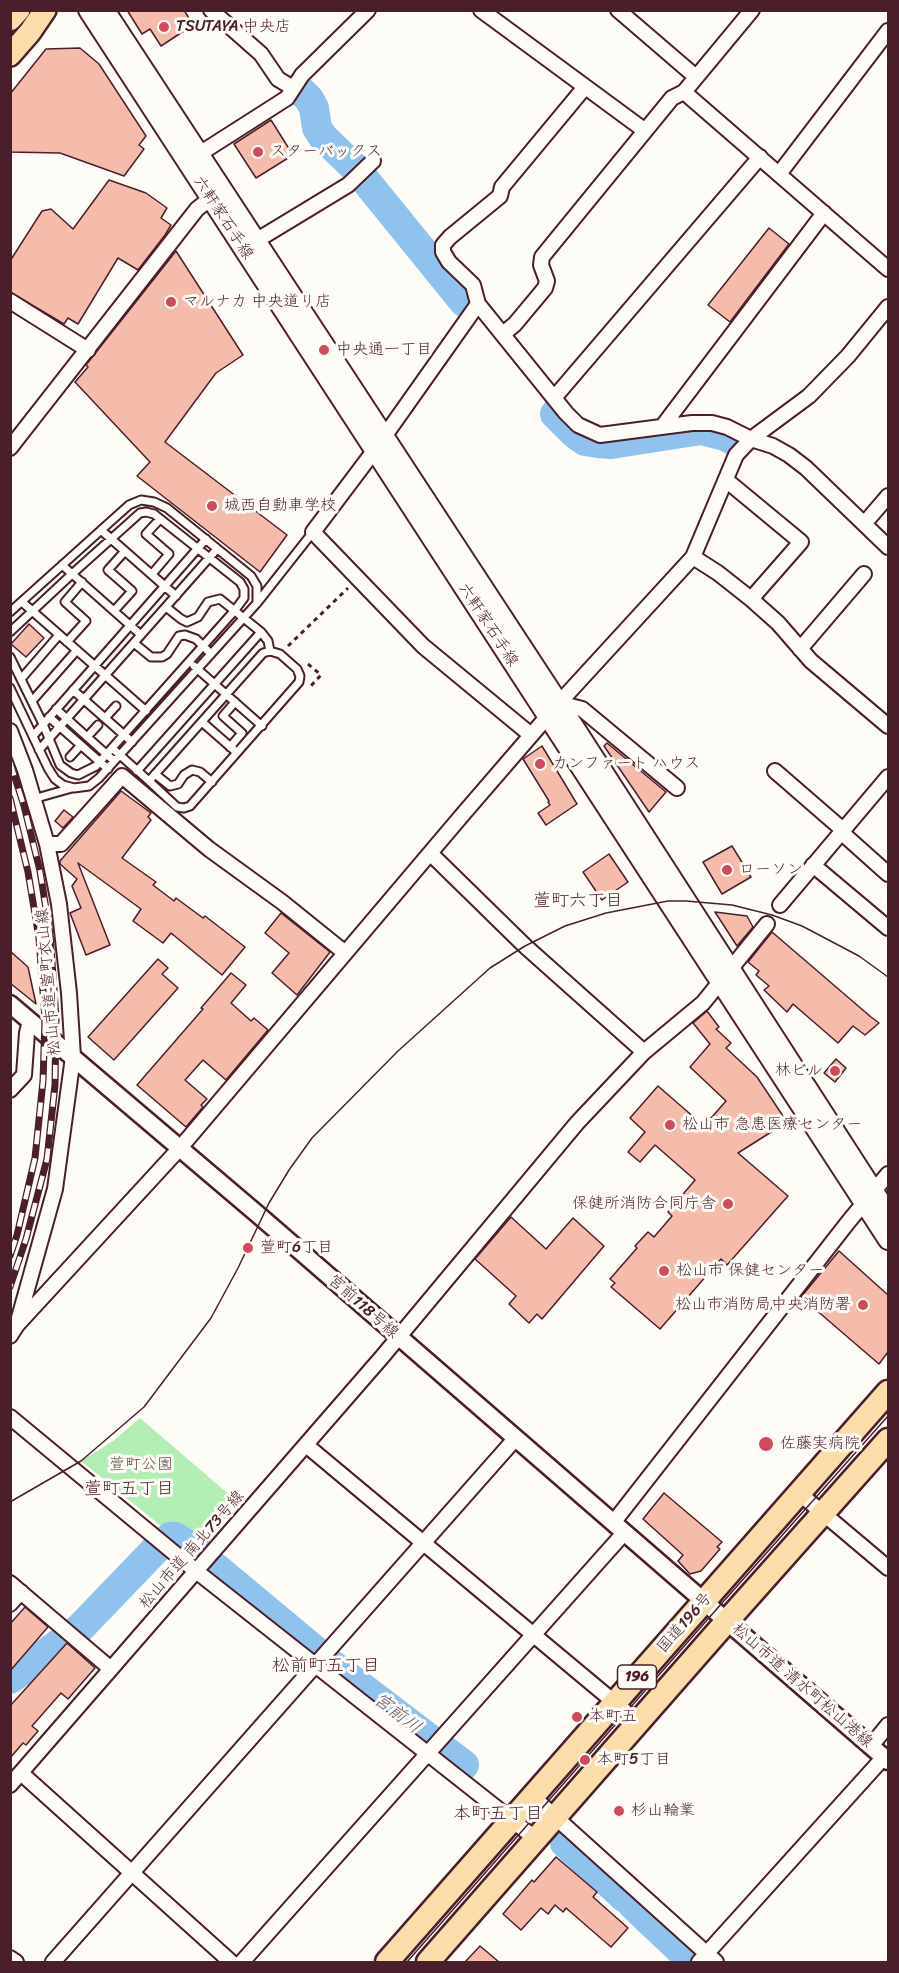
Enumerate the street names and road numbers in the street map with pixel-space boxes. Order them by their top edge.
street label: 六軒家石手線 [189,173,257,263]
street label: 六軒家石手線 [454,580,522,670]
street label: 松山市道 萱町衣山線 [33,907,65,1057]
street label: 宮前118号線 [324,1271,402,1343]
street label: 松山市道 南北73号線 [136,1487,248,1613]
street label: 国道196号 [654,1589,716,1657]
street label: 松山市道 清水町松山港線 [728,1620,876,1752]
road number: 196 [618,1665,656,1689]

